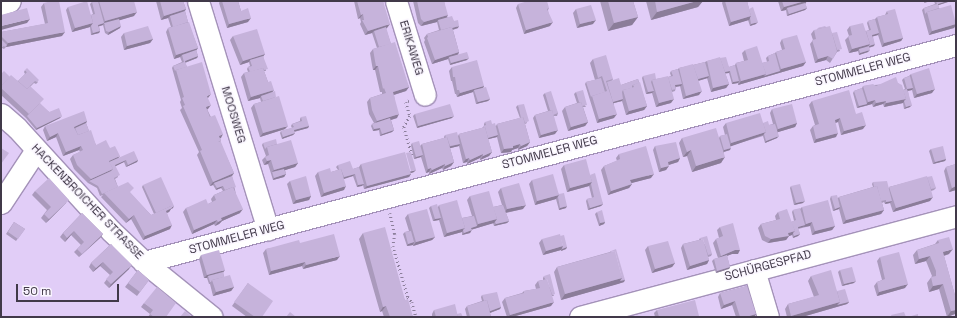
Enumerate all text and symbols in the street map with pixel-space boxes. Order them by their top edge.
street label: ERIKAWEG [396,19,426,77]
street label: STOMMELER WEG [814,50,912,90]
street label: MOOSWEG [217,85,249,145]
street label: STOMMELER WEG [501,133,599,173]
street label: HACKENBROICHER STRASSE [28,141,146,263]
street label: STOMMELER WEG [188,218,286,258]
street label: SCHÜRGESPFAD [723,248,813,284]
scale bar [18,276,121,302]
text: 50 m [23,283,51,299]

